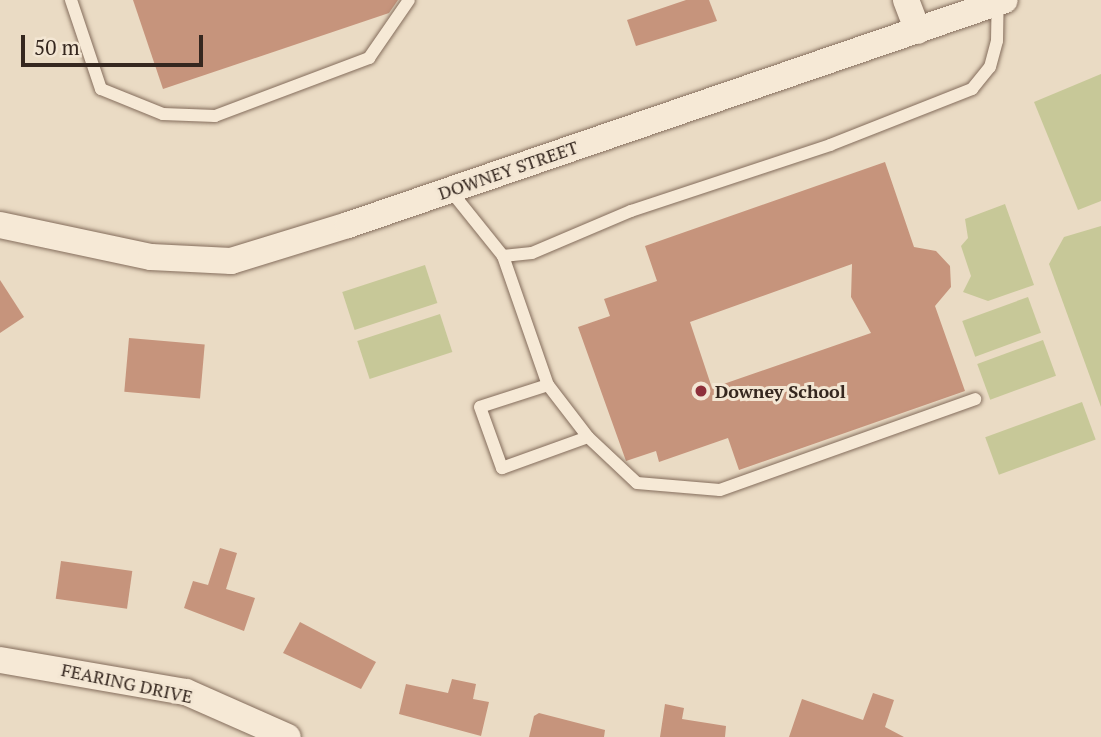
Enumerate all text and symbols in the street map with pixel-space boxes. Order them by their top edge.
scale bar [24,21,206,65]
text: 50 m [34,33,80,61]
street label: DOWNEY STREET [435,136,581,204]
place label: Downey School [715,380,846,402]
marker: Downey School [693,383,709,399]
street label: FEARING DRIVE [59,659,195,707]

